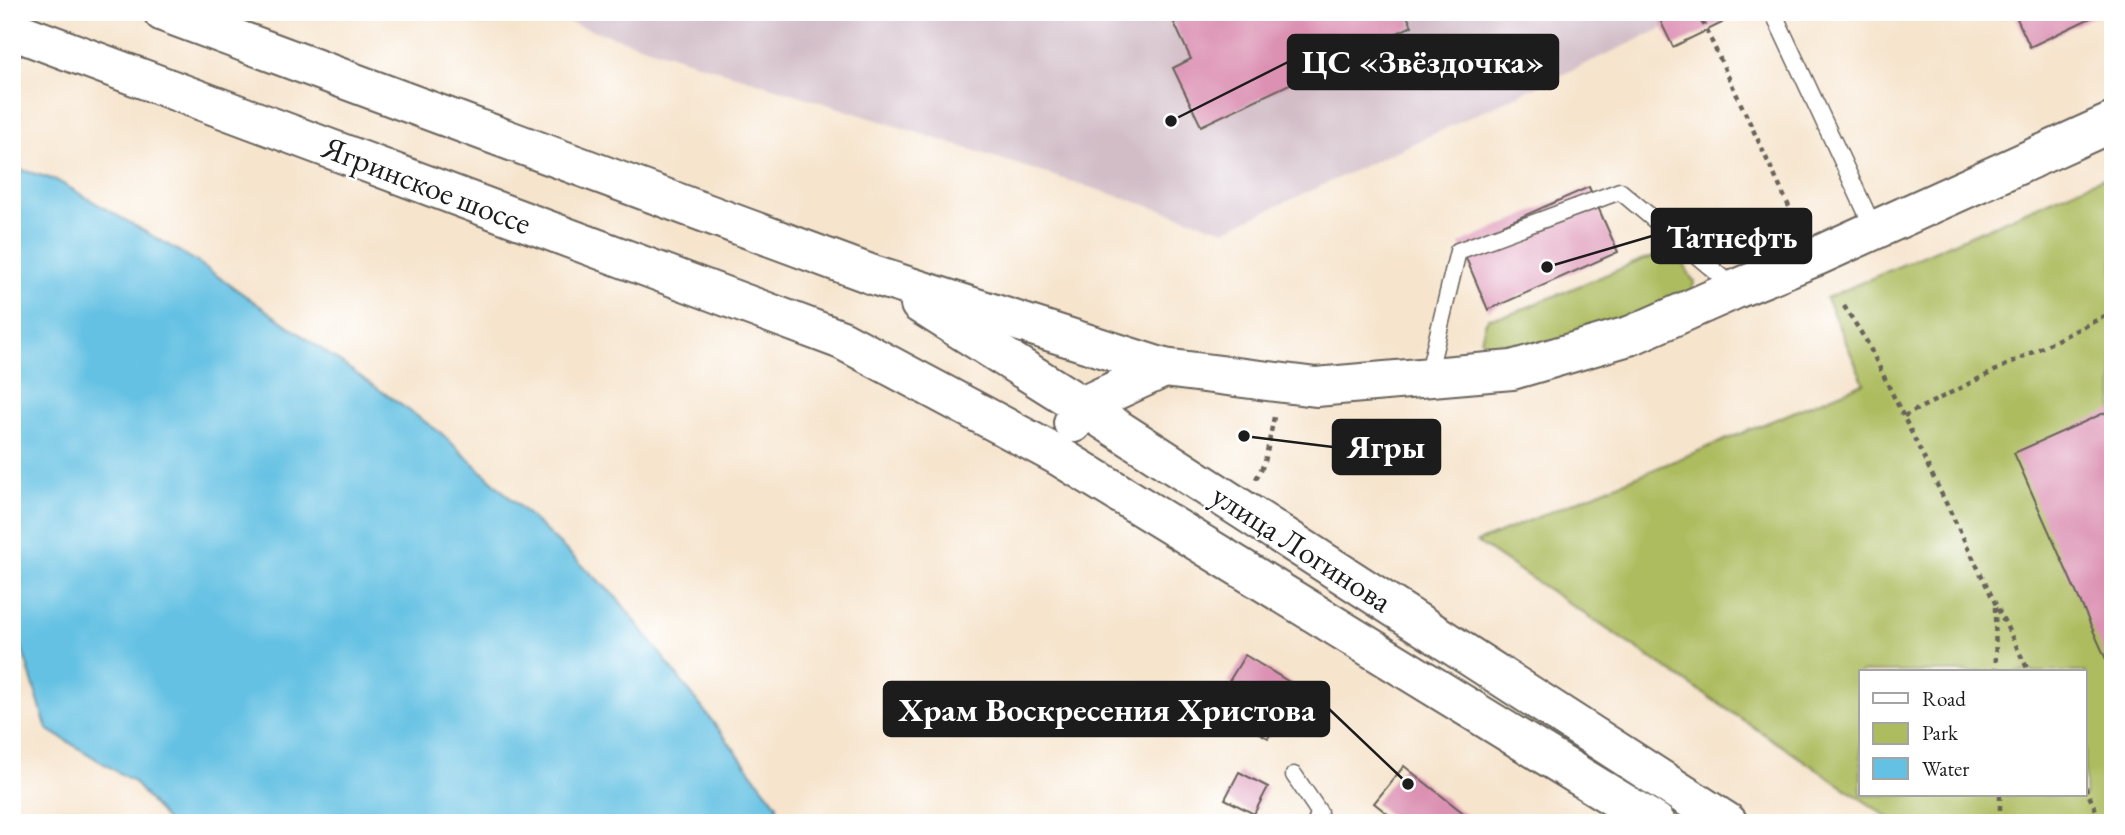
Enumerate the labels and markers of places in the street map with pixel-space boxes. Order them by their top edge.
callout: ЦС «Звёздочка» [1288,35,1558,89]
callout: Татнефть [1652,209,1811,263]
callout: Ягры [1333,420,1440,474]
callout: Храм Воскресения Христова [884,682,1329,736]

